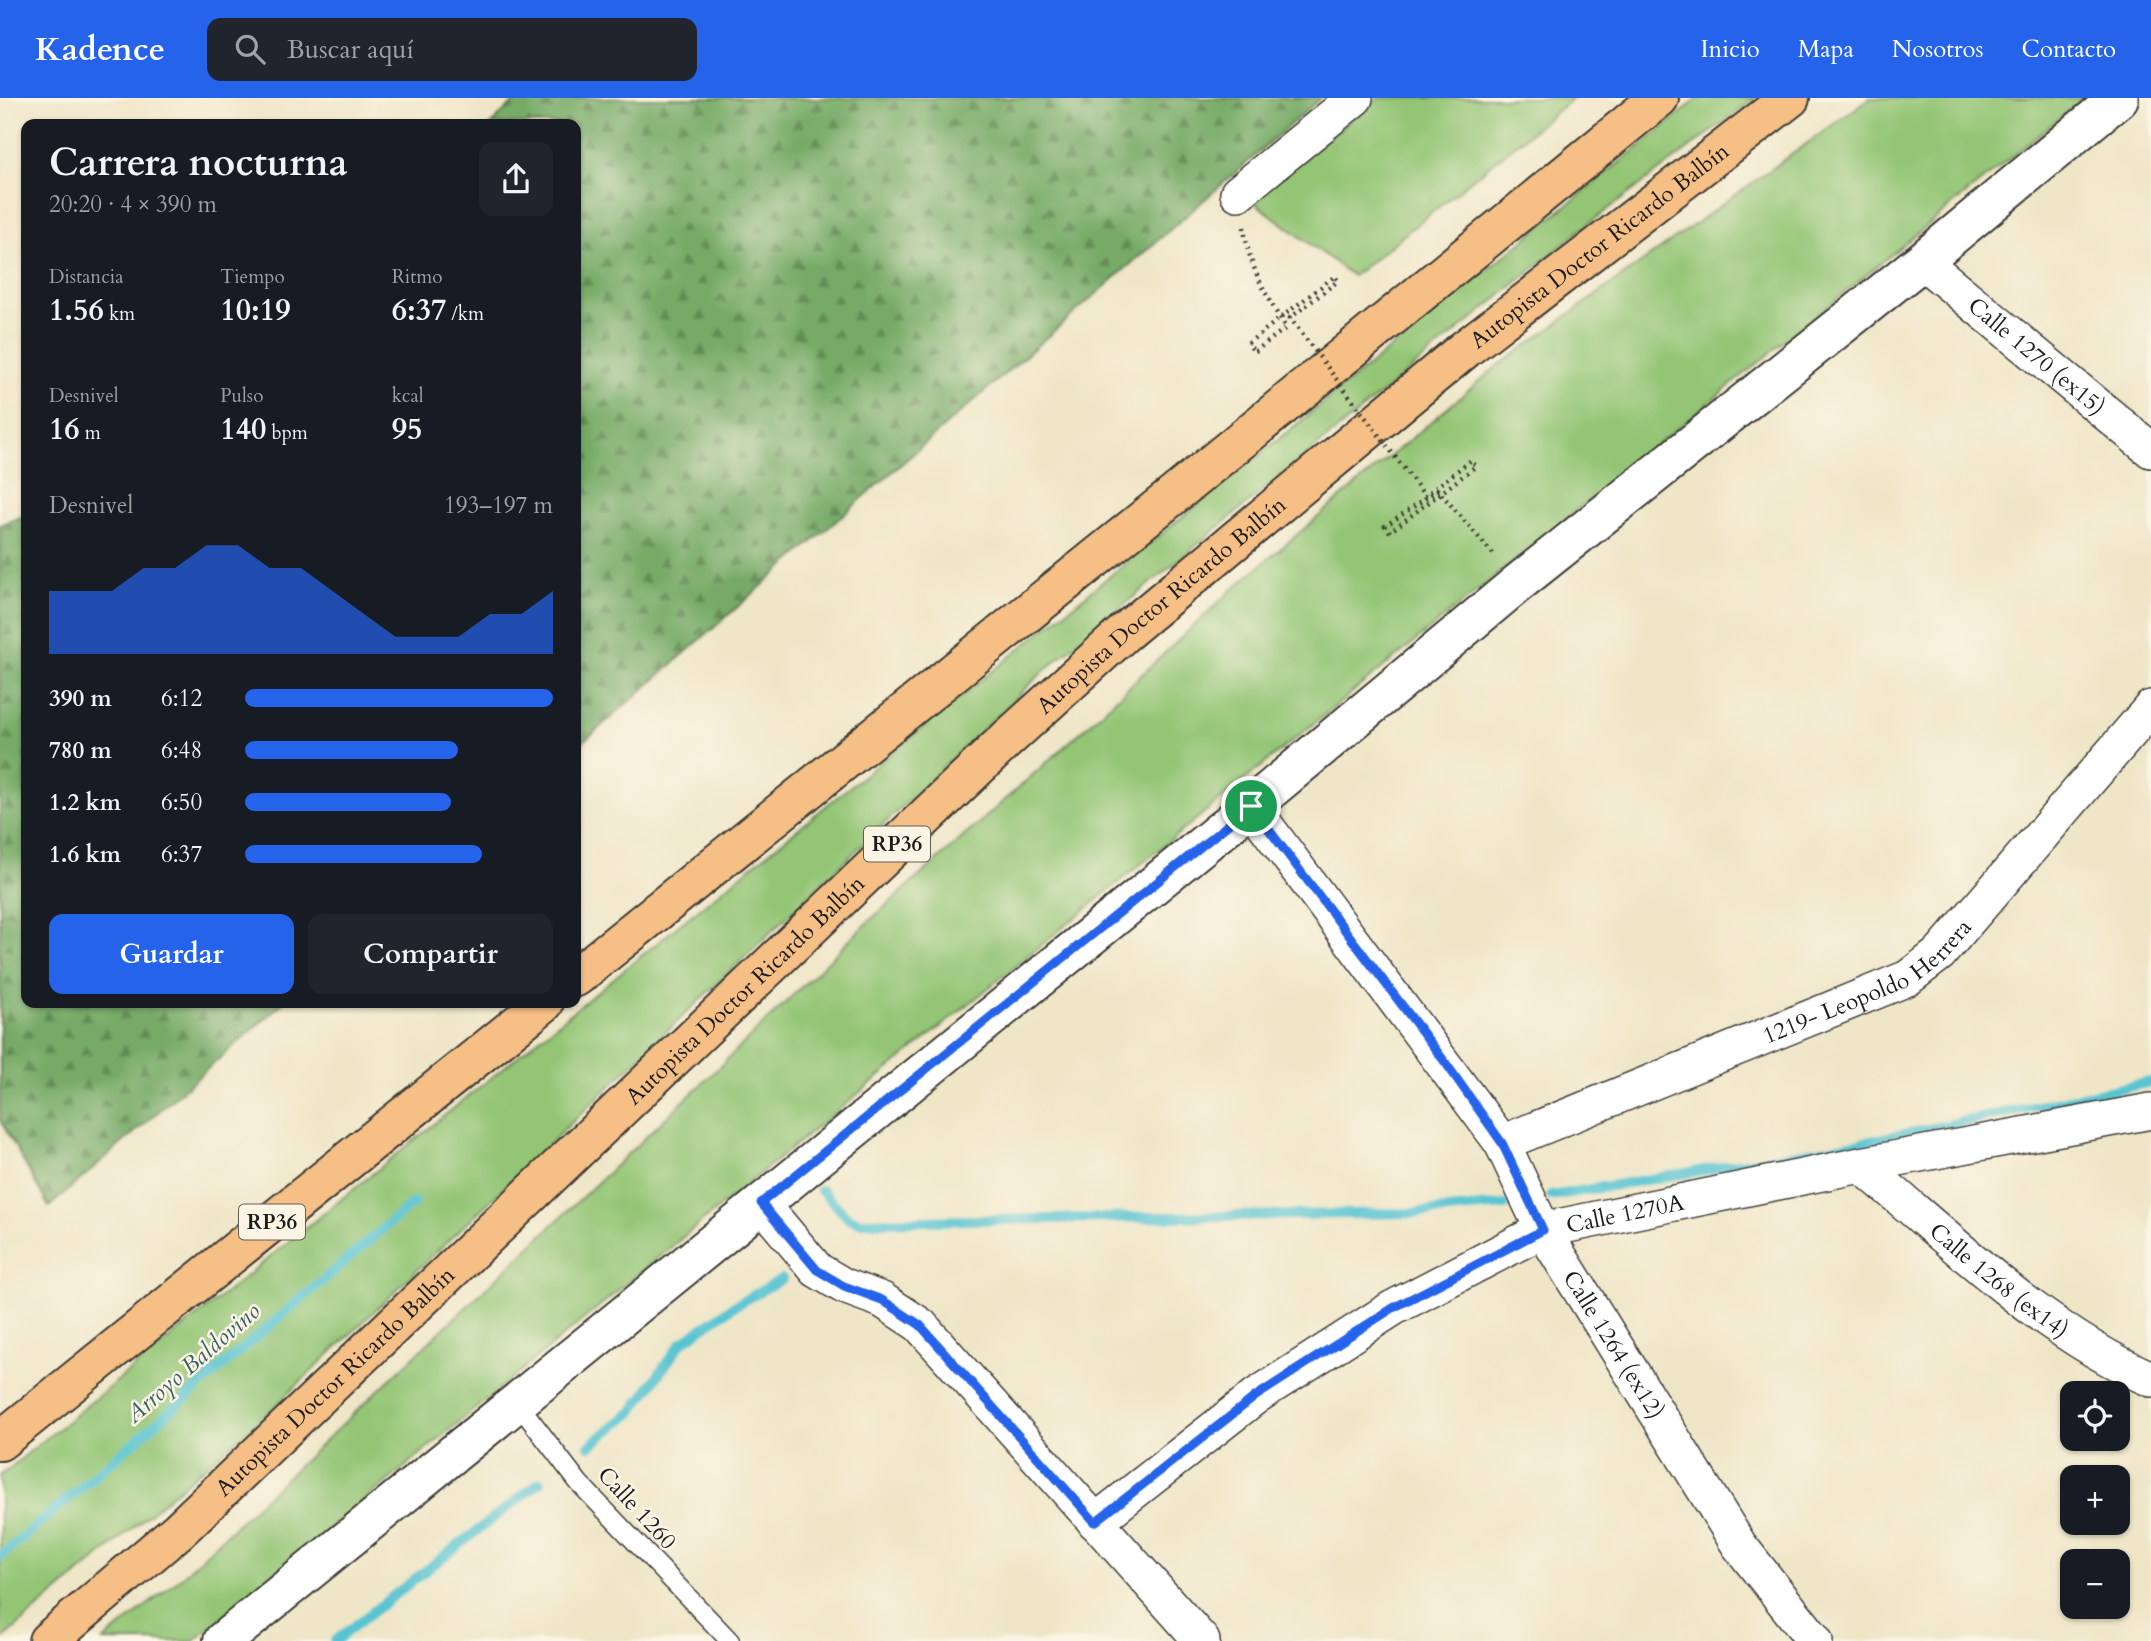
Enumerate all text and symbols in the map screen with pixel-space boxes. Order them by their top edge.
search box [207,18,697,81]
text: Kadence [35,27,165,72]
icon: search [231,30,269,68]
text: Buscar aquí [287,32,414,67]
text: Inicio [1700,33,1760,66]
text: Mapa [1798,33,1854,66]
text: Nosotros [1892,33,1984,66]
text: Contacto [2022,33,2116,66]
street label: Autopista Doctor Ricardo Balbín [1463,135,1735,355]
text: Carrera nocturna [49,137,348,189]
button: share [479,142,553,216]
text: 20:20 · 4 × 390 m [49,189,217,220]
text: Distancia [49,264,123,290]
text: Tiempo [220,264,285,290]
text: Ritmo [392,264,443,290]
text: 1.56 [49,290,104,331]
text: 10:19 [220,290,291,331]
text: 6:37 [392,290,446,331]
street label: Calle 1270 (ex15) [1962,290,2112,422]
text: km [104,301,135,327]
text: /km [446,301,484,327]
text: Desnivel [49,383,119,409]
text: Pulso [220,383,263,409]
text: kcal [392,383,424,409]
text: 16 [49,409,80,450]
text: 140 [220,409,266,450]
text: 95 [392,409,422,450]
text: m [80,420,101,446]
text: bpm [266,420,308,446]
street label: Autopista Doctor Ricardo Balbín [1029,489,1292,721]
text: Desnivel [49,490,133,521]
text: 193–197 m [444,490,553,521]
text: 390 m [49,683,112,714]
text: 6:12 [161,683,202,714]
text: 780 m [49,735,112,766]
text: 6:48 [161,735,202,766]
pin [1221,776,1281,836]
text: 1.2 km [49,787,121,818]
text: 6:50 [161,787,202,818]
icon: arrive [1232,787,1270,825]
road number: RP36 [864,826,930,862]
text: 1.6 km [49,839,121,870]
text: 6:37 [161,839,202,870]
street label: Autopista Doctor Ricardo Balbín [618,868,871,1111]
street label: 1219- Leopoldo Herrera [1758,912,1978,1051]
button: Guardar [49,914,294,994]
button: Compartir [308,914,553,994]
street label: Calle 1270A [1563,1186,1687,1240]
road number: RP36 [239,1204,305,1240]
street label: Calle 1268 (ex14) [1923,1215,2075,1345]
street label: Autopista Doctor Ricardo Balbín [208,1260,461,1503]
street label: Calle 1264 (ex12) [1556,1264,1672,1424]
water label: Arroyo Baldovino [118,1295,268,1432]
map controls [2060,1381,2130,1619]
button: locate [2060,1381,2130,1451]
street label: Calle 1260 [591,1460,683,1556]
button: + [2060,1465,2130,1535]
button: − [2060,1549,2130,1619]

